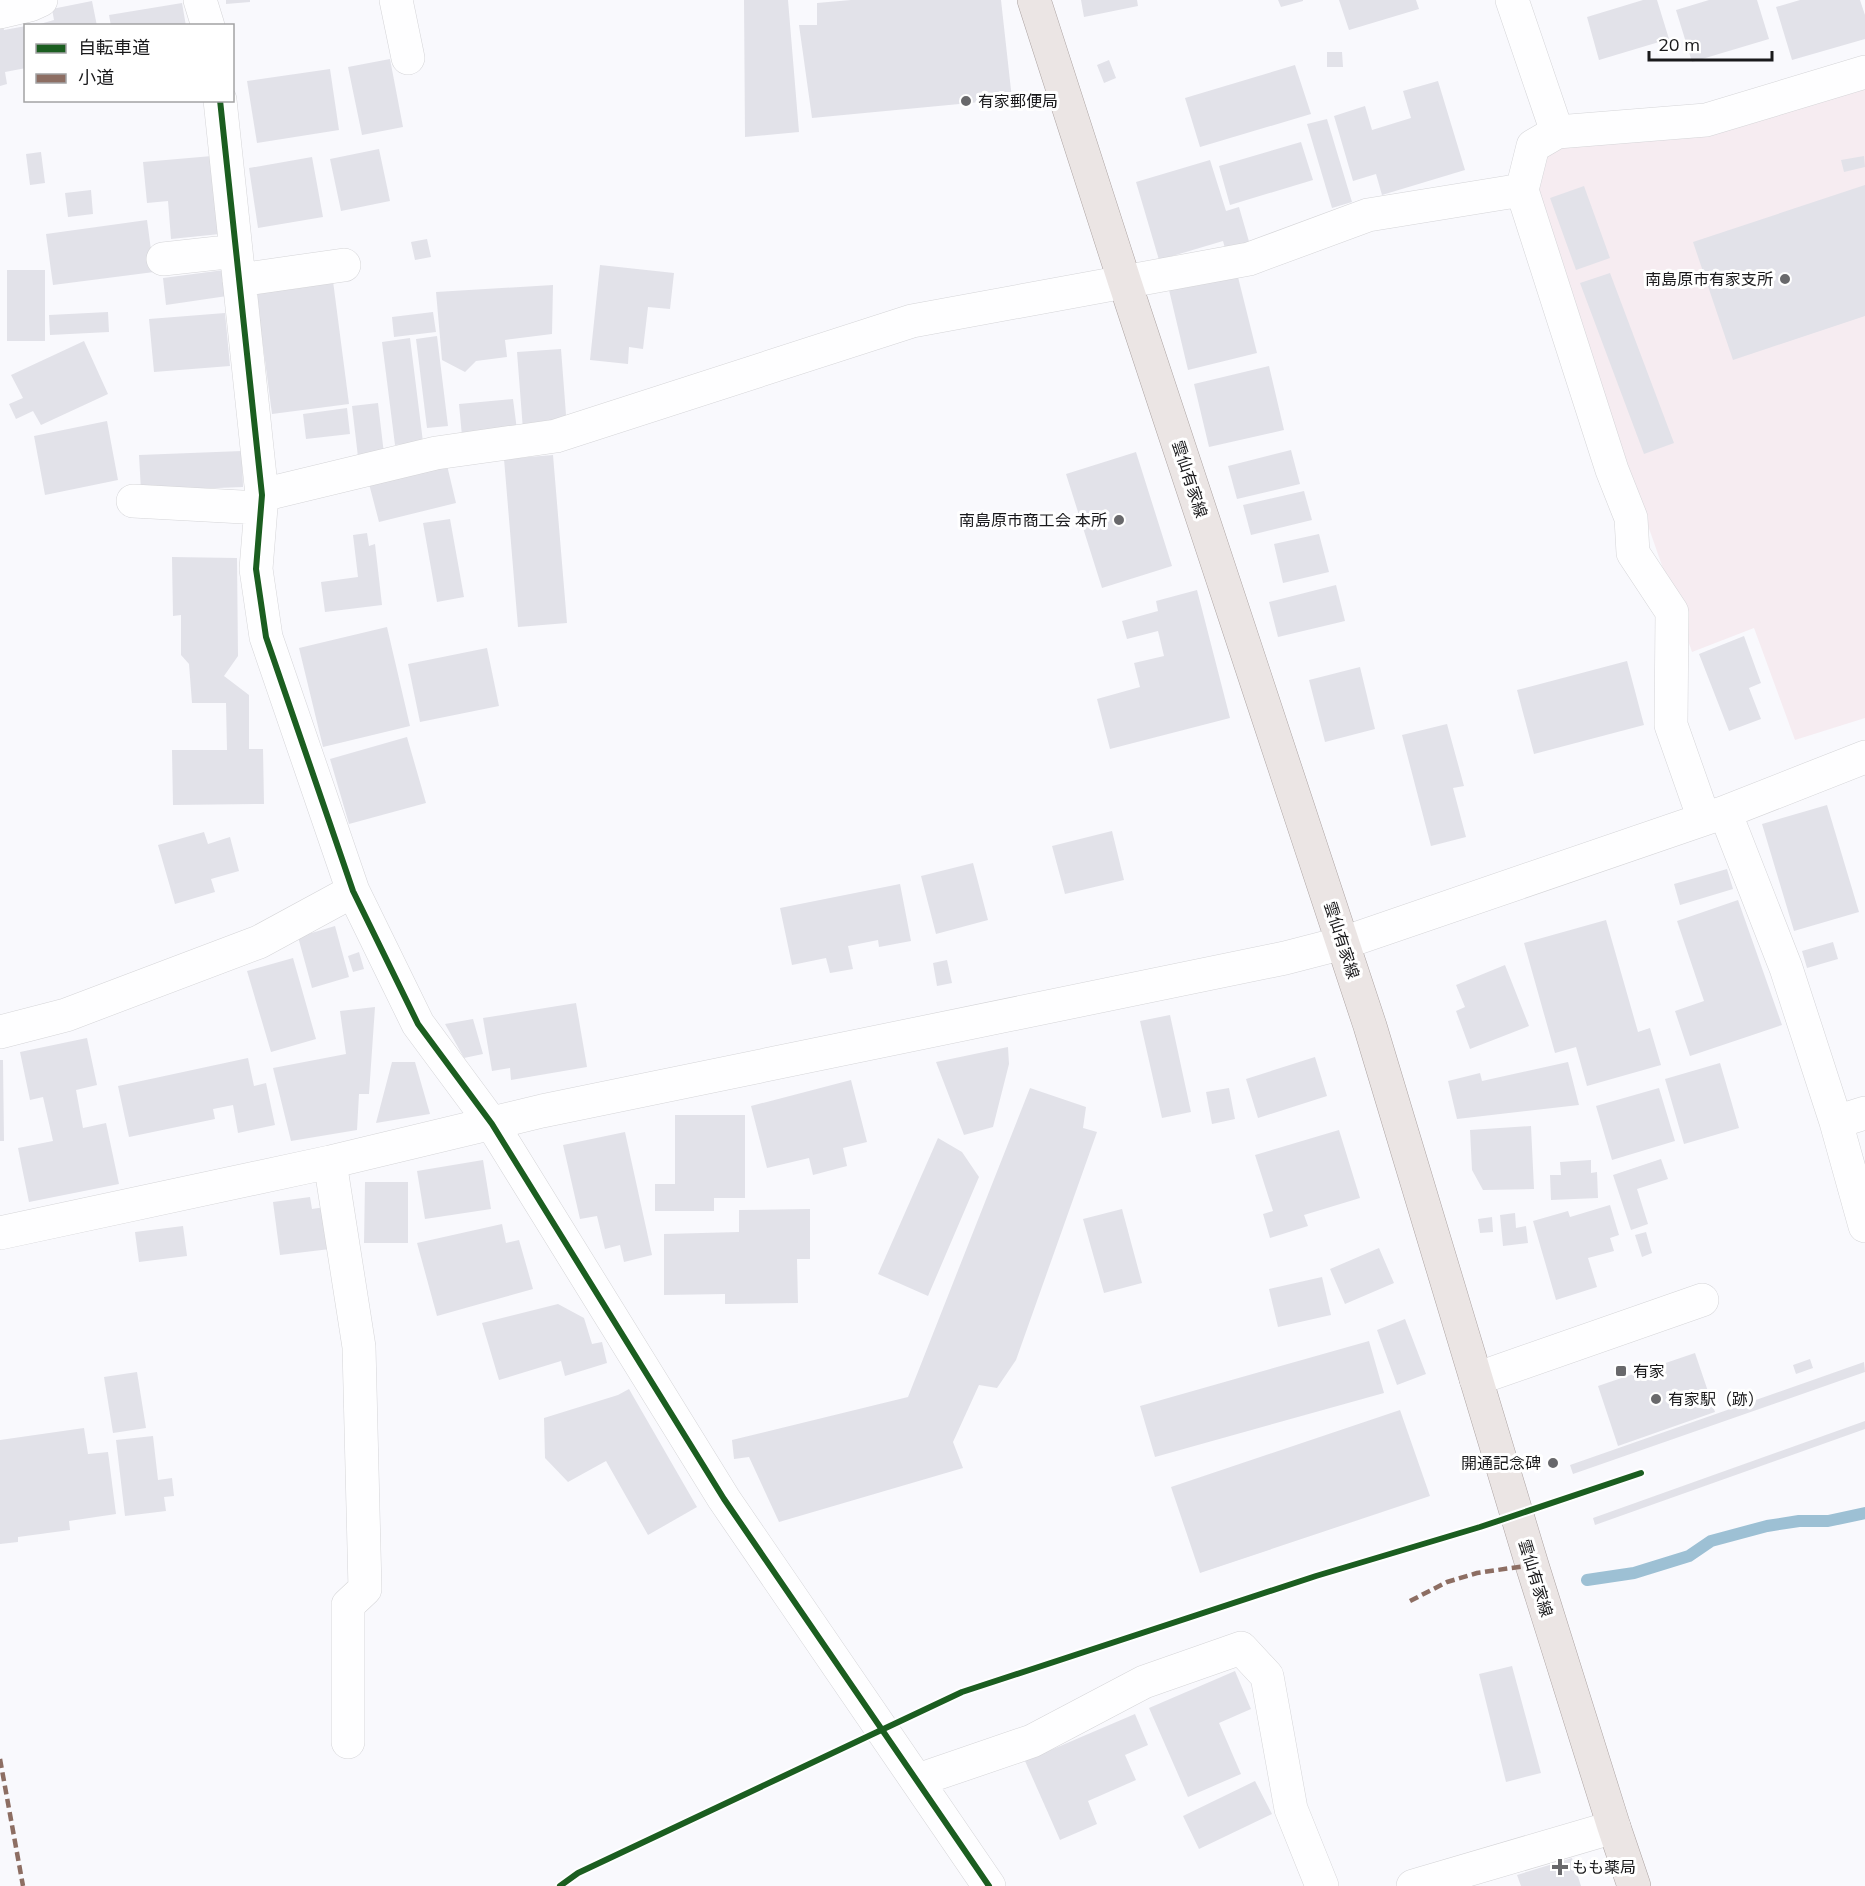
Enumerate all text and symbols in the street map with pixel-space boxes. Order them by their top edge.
legend [24,24,234,102]
scale bar [1649,24,1772,62]
text: 20 m [1658,33,1700,56]
text: 自転車道 [78,36,150,59]
text: 小道 [78,66,114,89]
place label: 有家郵便局 [978,91,1058,111]
marker: 有家郵便局 [959,94,973,108]
place label: 南島原市有家支所 [1645,269,1773,289]
marker: 南島原市有家支所 [1778,272,1792,286]
street label: 雲仙有家線 [1168,438,1212,520]
place label: 南島原市商工会 本所 [959,510,1107,530]
marker: 南島原市商工会 本所 [1112,513,1126,527]
street label: 雲仙有家線 [1320,899,1364,981]
place label: 有家 [1633,1361,1665,1381]
marker: 有家 [1614,1364,1628,1378]
place label: 有家駅（跡） [1668,1389,1764,1409]
marker: 有家駅（跡） [1649,1392,1663,1406]
place label: 開通記念碑 [1461,1453,1541,1473]
marker: 開通記念碑 [1546,1456,1560,1470]
street label: 雲仙有家線 [1515,1537,1557,1619]
place label: もも薬局 [1572,1857,1636,1877]
marker: もも薬局 [1553,1860,1567,1874]

